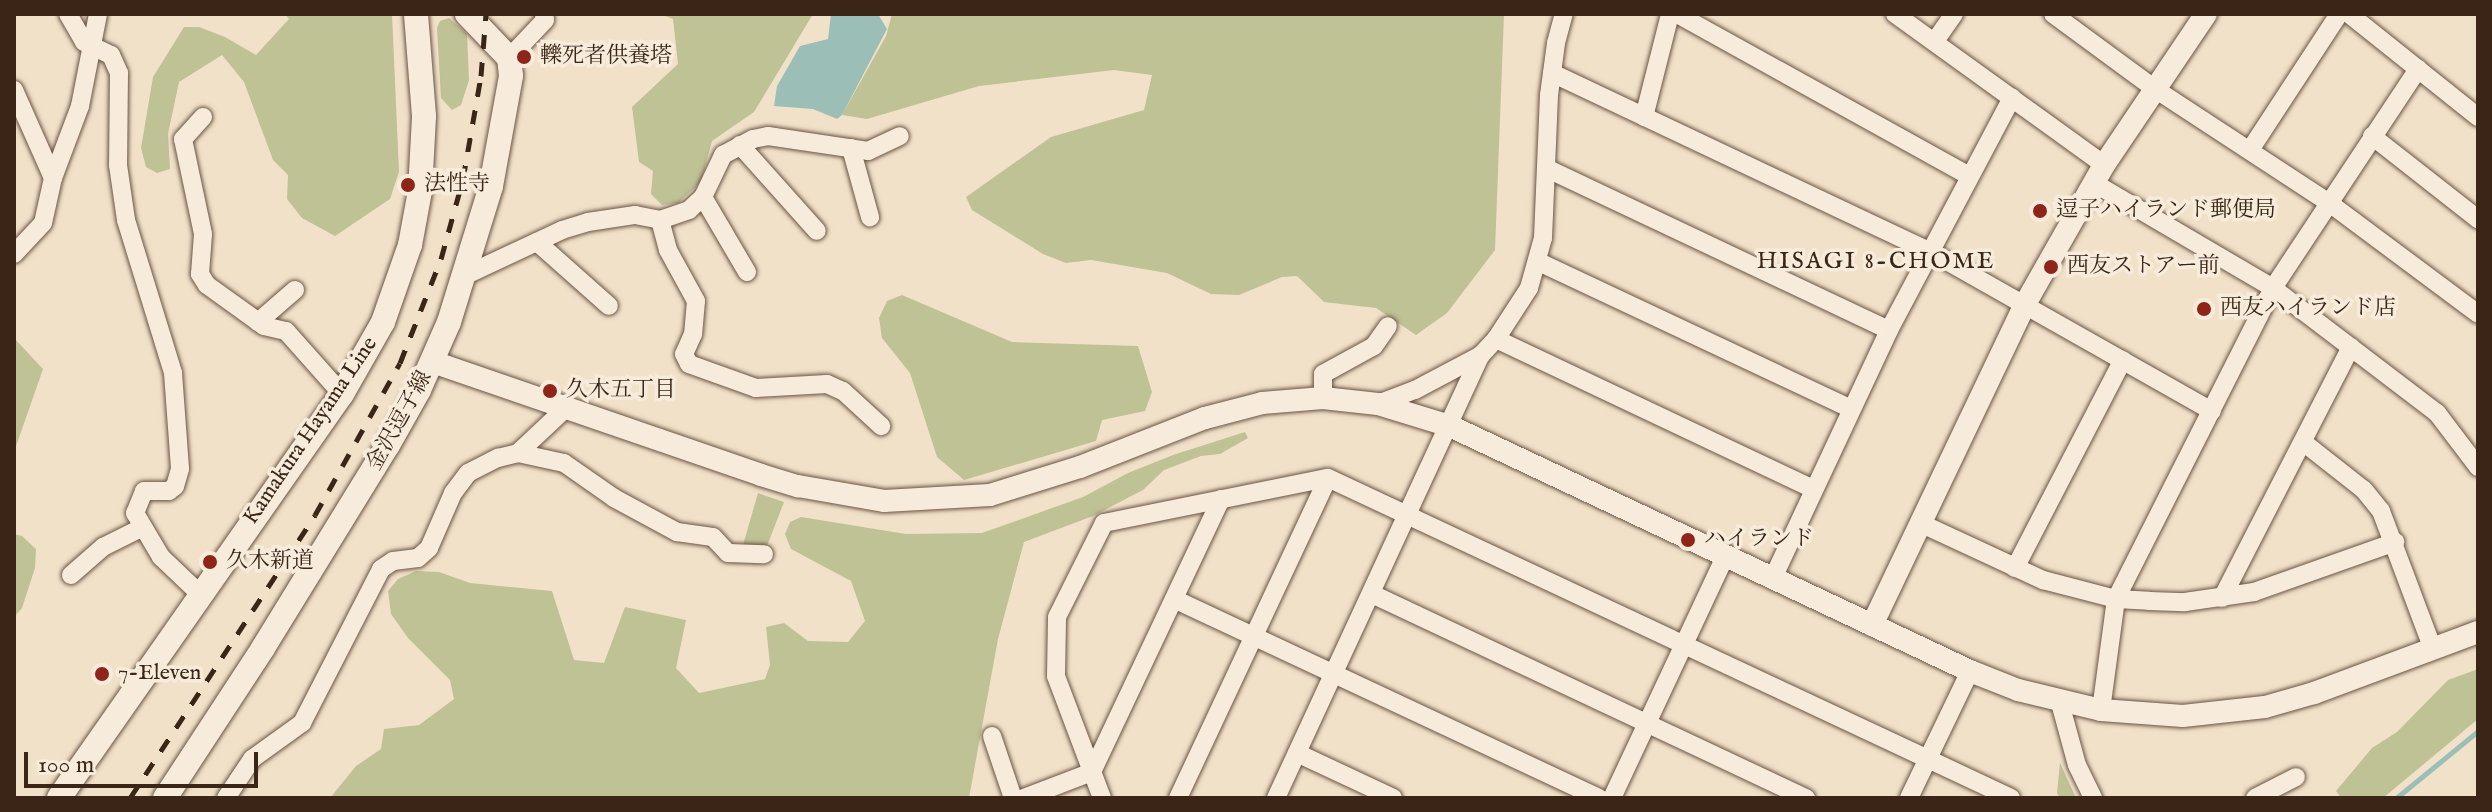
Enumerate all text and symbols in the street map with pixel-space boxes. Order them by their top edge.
place label: 轢死者供養塔 [540,44,672,70]
marker: 轢死者供養塔 [515,48,533,66]
place label: 法性寺 [424,172,490,198]
marker: 法性寺 [399,176,417,194]
place label: 逗子ハイランド郵便局 [2056,198,2276,224]
marker: 逗子ハイランド郵便局 [2031,202,2049,220]
district label: HISAGI 8-CHOME [1757,248,1995,276]
place label: 西友ストアー前 [2067,254,2220,280]
marker: 西友ストアー前 [2042,258,2060,276]
place label: 西友ハイランド店 [2220,296,2396,322]
marker: 西友ハイランド店 [2195,300,2213,318]
street label: Kamakura Hayama Line [238,332,384,530]
street label: 金沢逗子線 [362,366,438,476]
place label: 久木五丁目 [566,378,676,404]
marker: 久木五丁目 [541,382,559,400]
place label: ハイランド [1704,527,1814,553]
marker: ハイランド [1679,531,1697,549]
place label: 久木新道 [226,549,314,575]
marker: 久木新道 [201,553,219,571]
place label: 7-Eleven [118,661,201,687]
marker: 7-Eleven [93,665,111,683]
scale bar [28,736,262,786]
text: 100 m [38,750,94,781]

